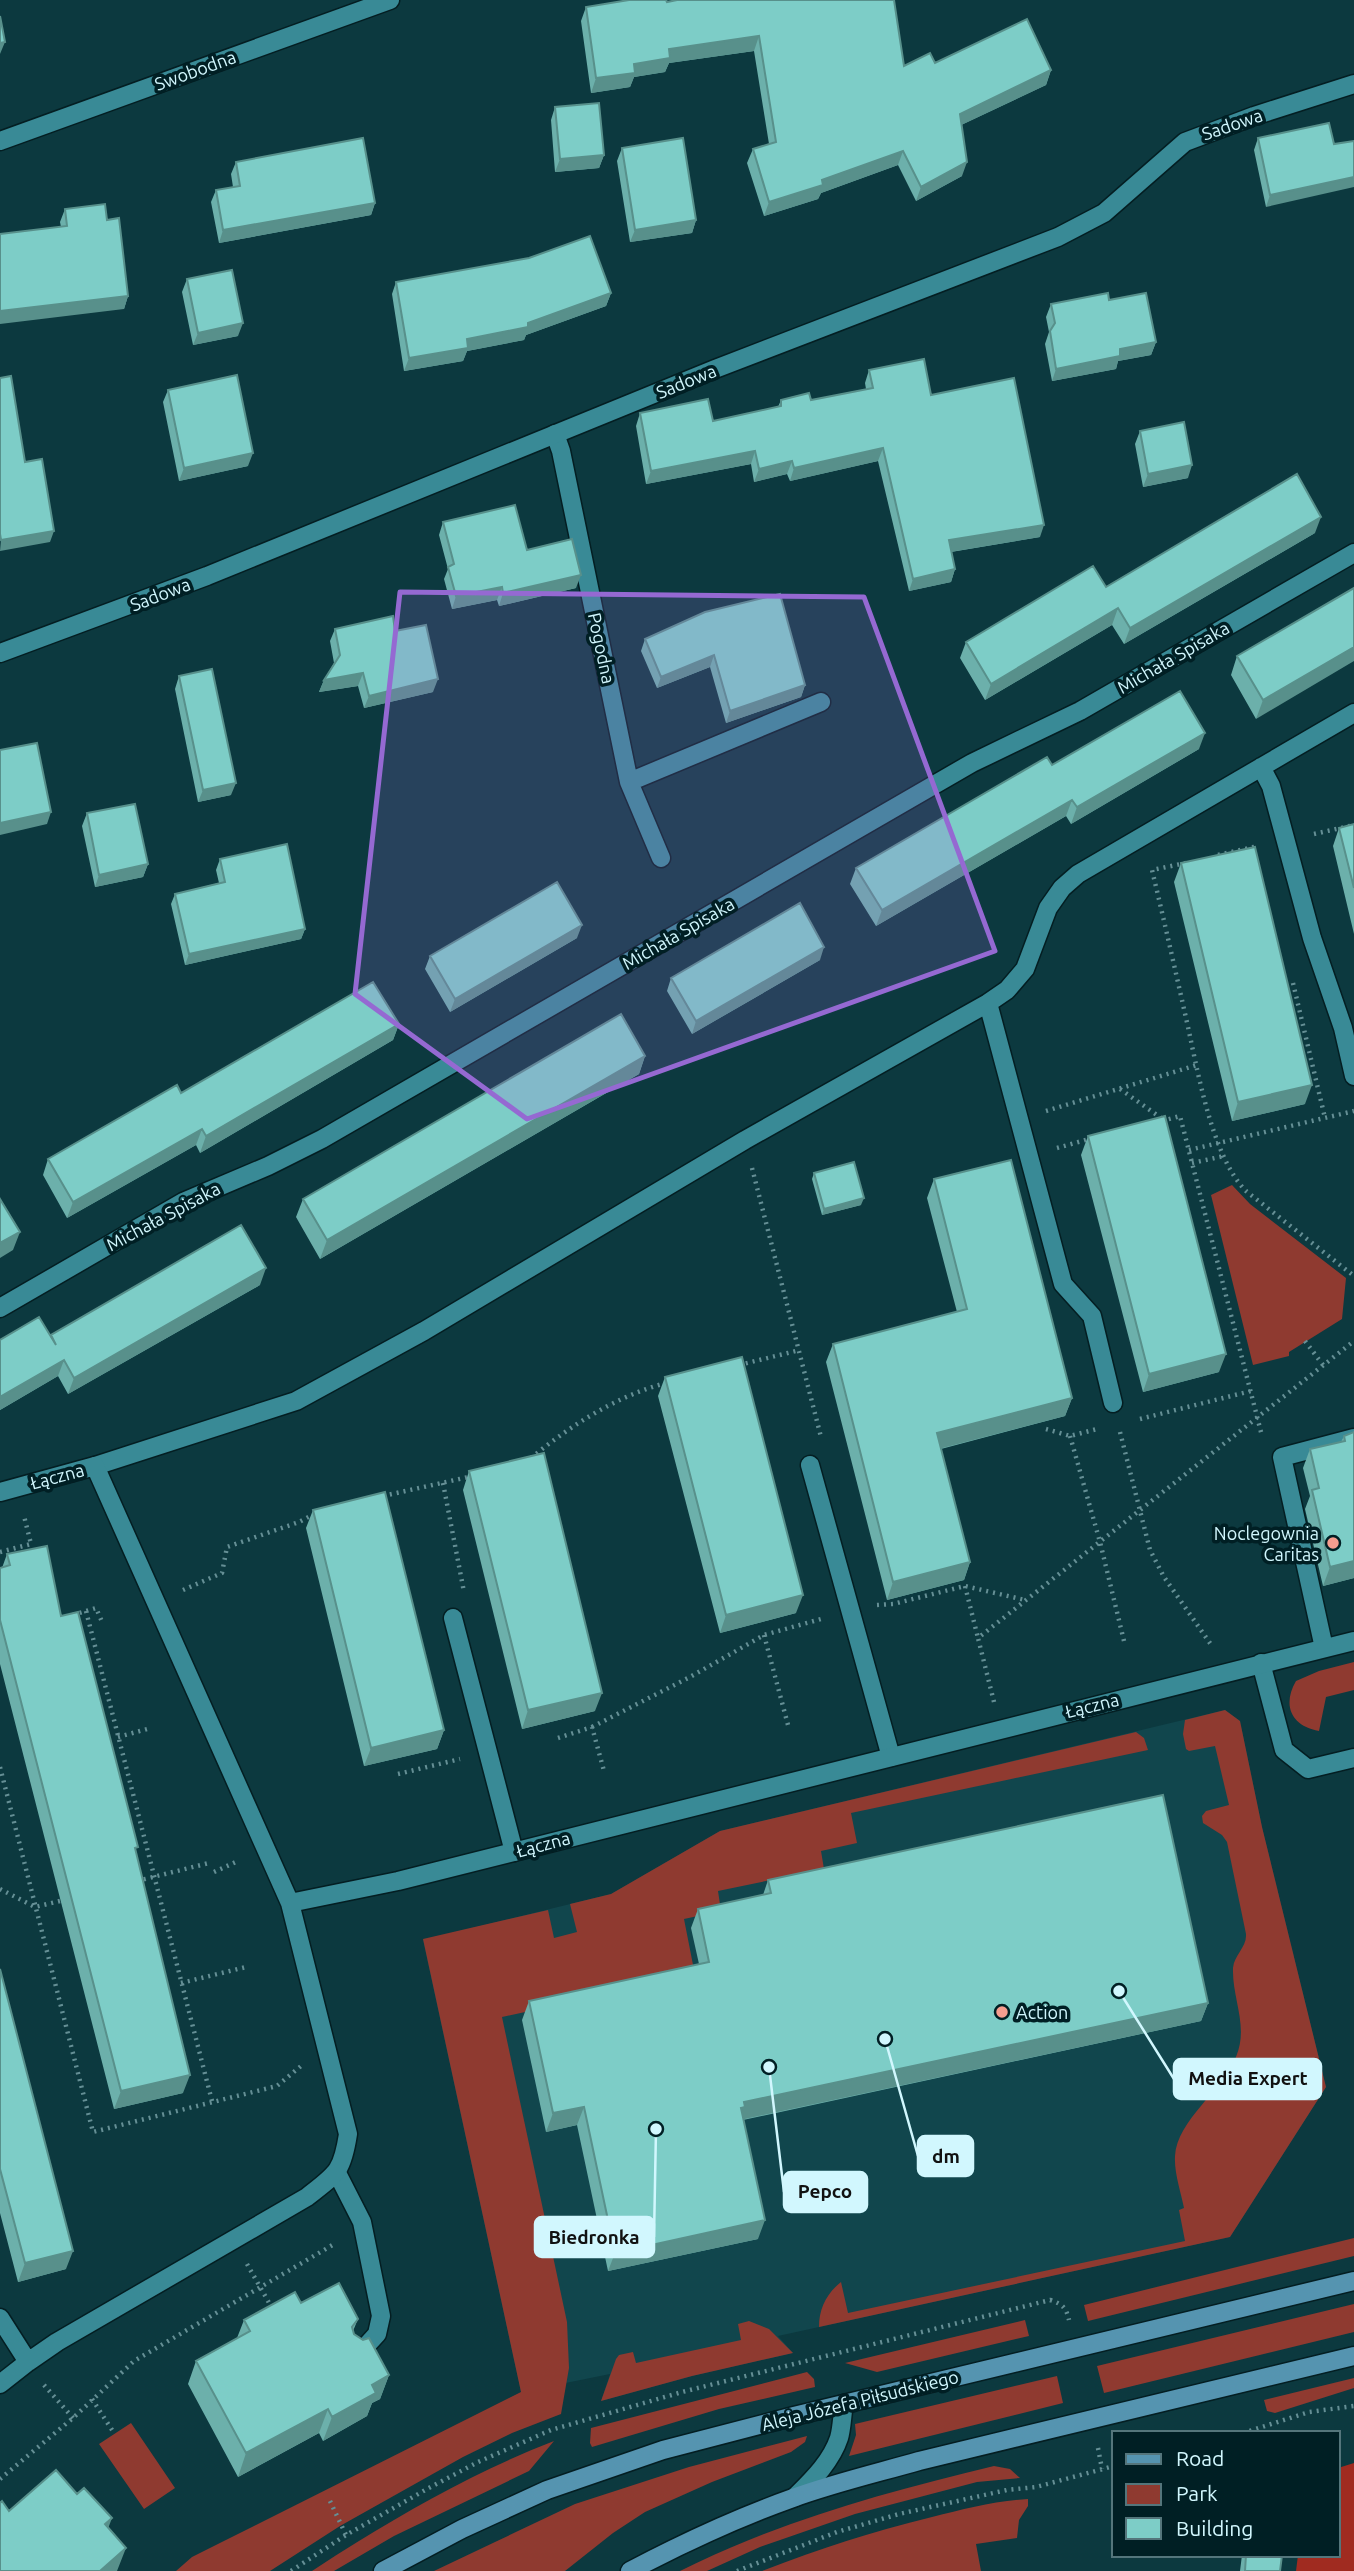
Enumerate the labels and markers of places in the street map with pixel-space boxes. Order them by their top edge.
place label: Noclegownia Caritas [1214,1523,1319,1564]
marker: Noclegownia Caritas [1325,1535,1341,1551]
place label: Action [1016,2002,1068,2022]
marker: Action [994,2004,1010,2020]
callout: Media Expert [1174,2059,1321,2099]
callout: dm [918,2136,973,2176]
callout: Pepco [784,2172,867,2212]
callout: Biedronka [535,2217,654,2257]

